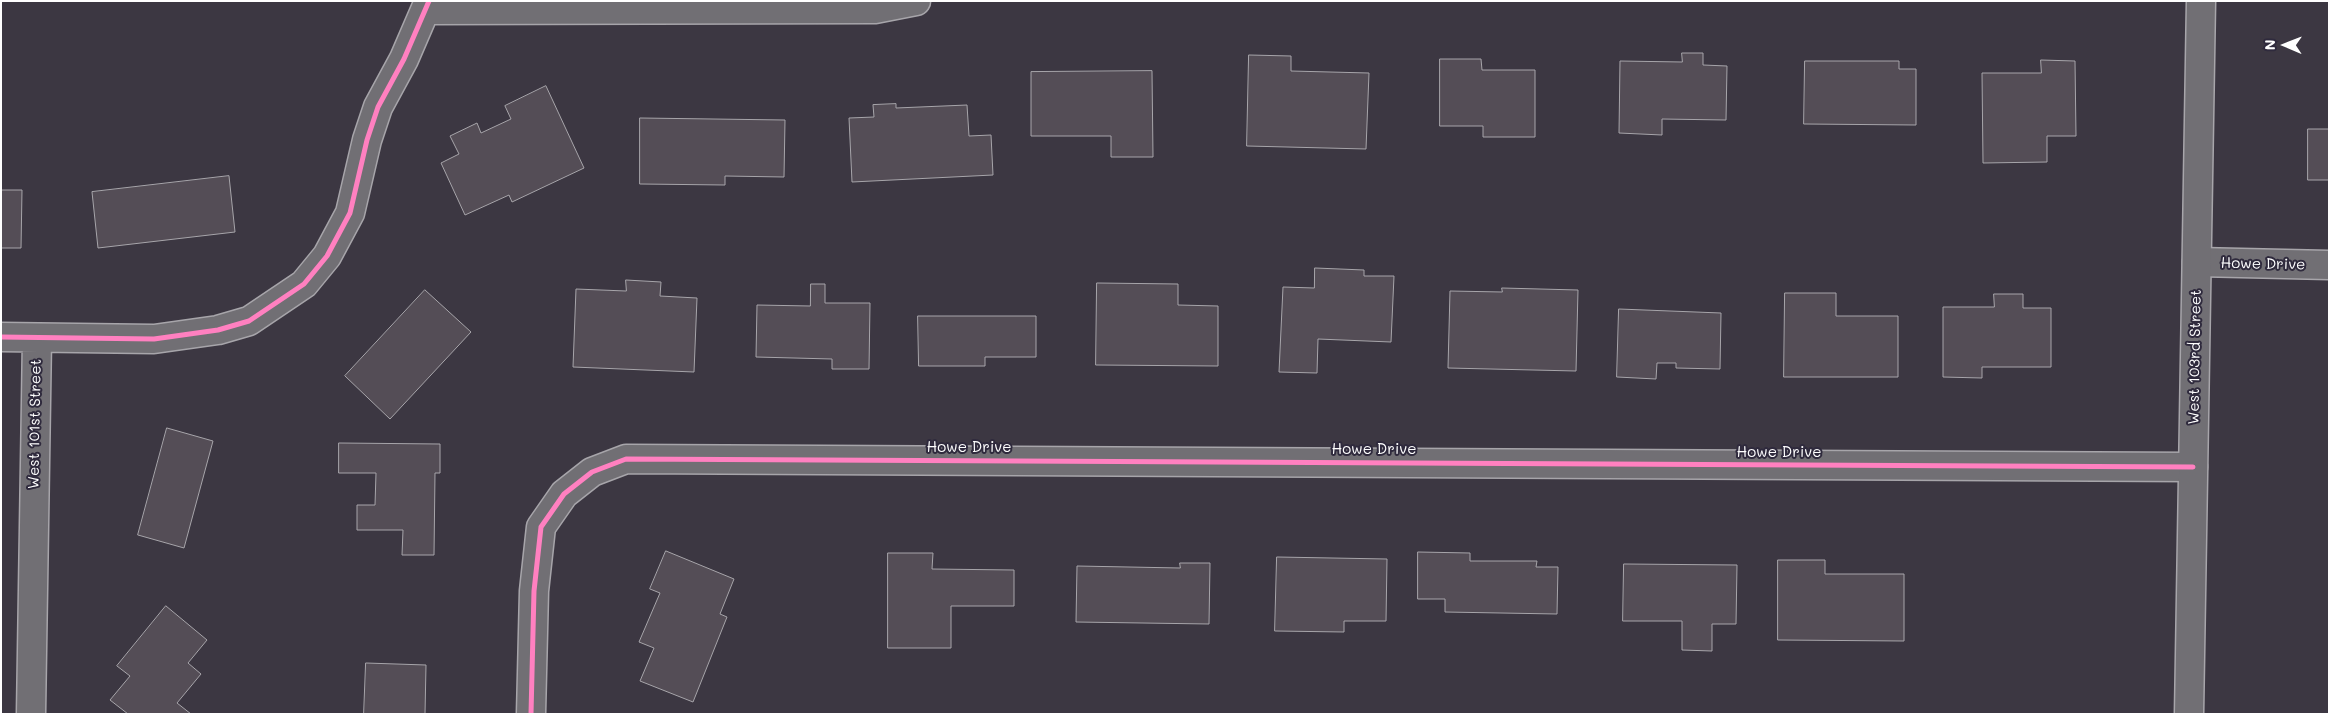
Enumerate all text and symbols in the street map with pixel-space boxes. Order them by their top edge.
north arrow [2260,20,2310,70]
text: N [2260,39,2279,50]
street label: Howe Drive [2220,254,2306,274]
street label: West 103rd Street [2185,289,2205,425]
street label: West 101st Street [25,359,45,489]
street label: Howe Drive [927,438,1011,456]
street label: Howe Drive [1332,440,1416,458]
street label: Howe Drive [1737,443,1821,461]

